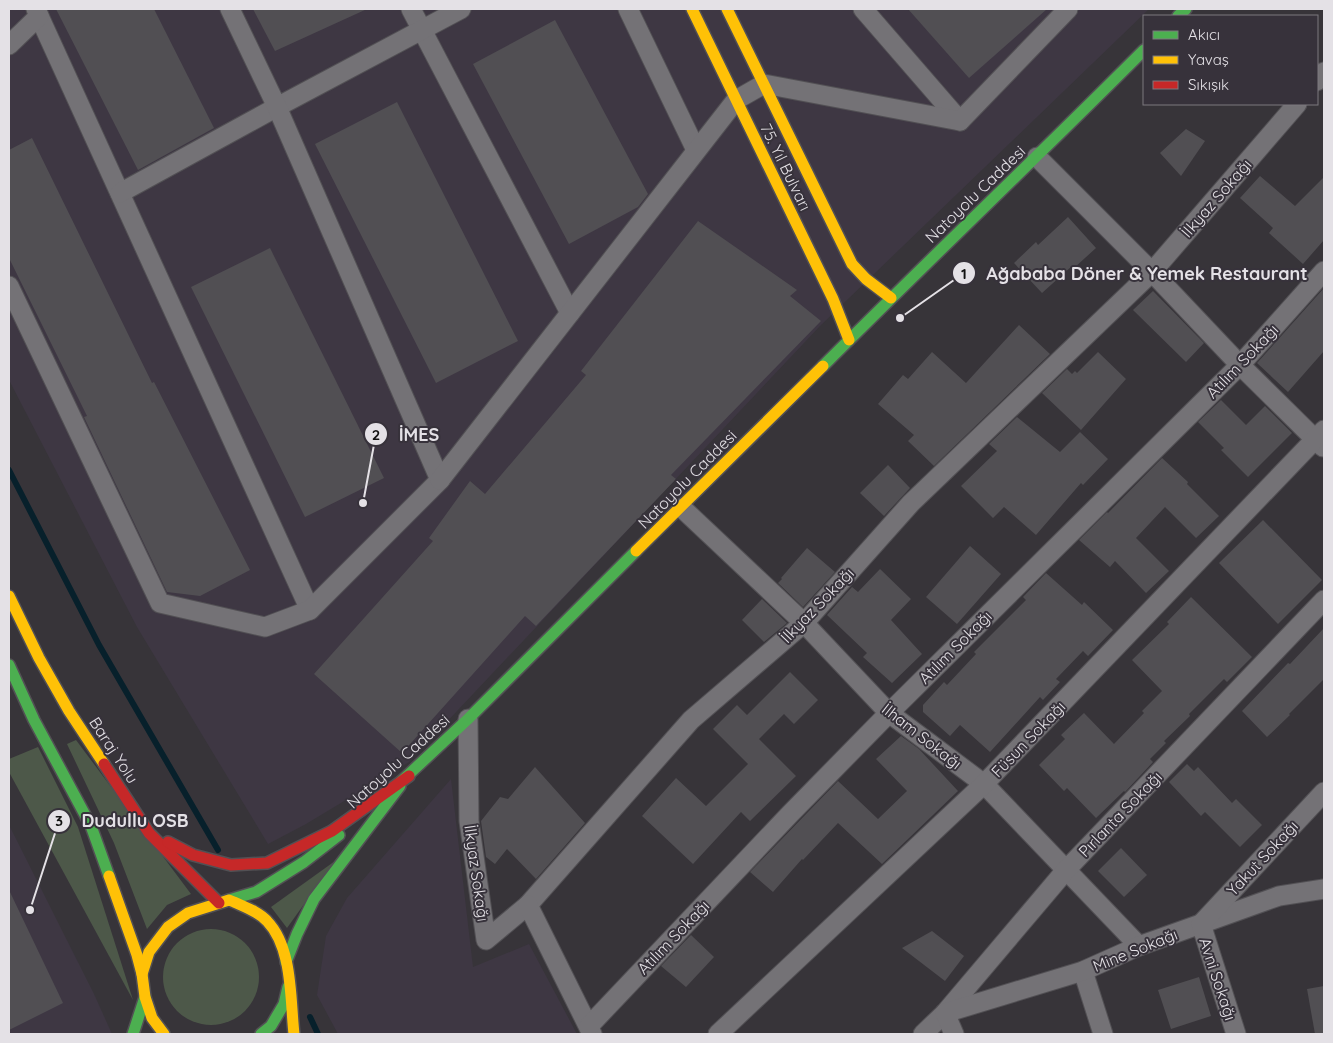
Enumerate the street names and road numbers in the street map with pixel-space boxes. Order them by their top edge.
street label: 75. Yıl Bulvarı [756,120,816,214]
street label: Natoyolu Caddesi [921,141,1029,247]
street label: İlkyaz Sokağı [1177,155,1255,241]
street label: Atılım Sokağı [1202,320,1282,402]
street label: Natoyolu Caddesi [633,425,741,533]
street label: İlkyaz Sokağı [776,563,858,647]
street label: Atılım Sokağı [914,606,996,688]
street label: Füsun Sokağı [987,697,1069,781]
street label: İlham Sokağı [878,699,966,773]
street label: Natoyolu Caddesi [342,710,454,812]
street label: Baraj Yolu [85,713,143,787]
street label: Pırlanta Sokağı [1074,767,1166,861]
street label: Yakut Sokağı [1222,816,1302,900]
street label: İlkyaz Sokağı [460,823,494,923]
street label: Atılım Sokağı [633,896,713,978]
street label: Mine Sokağı [1090,924,1180,976]
street label: Avni Sokağı [1195,935,1241,1023]

